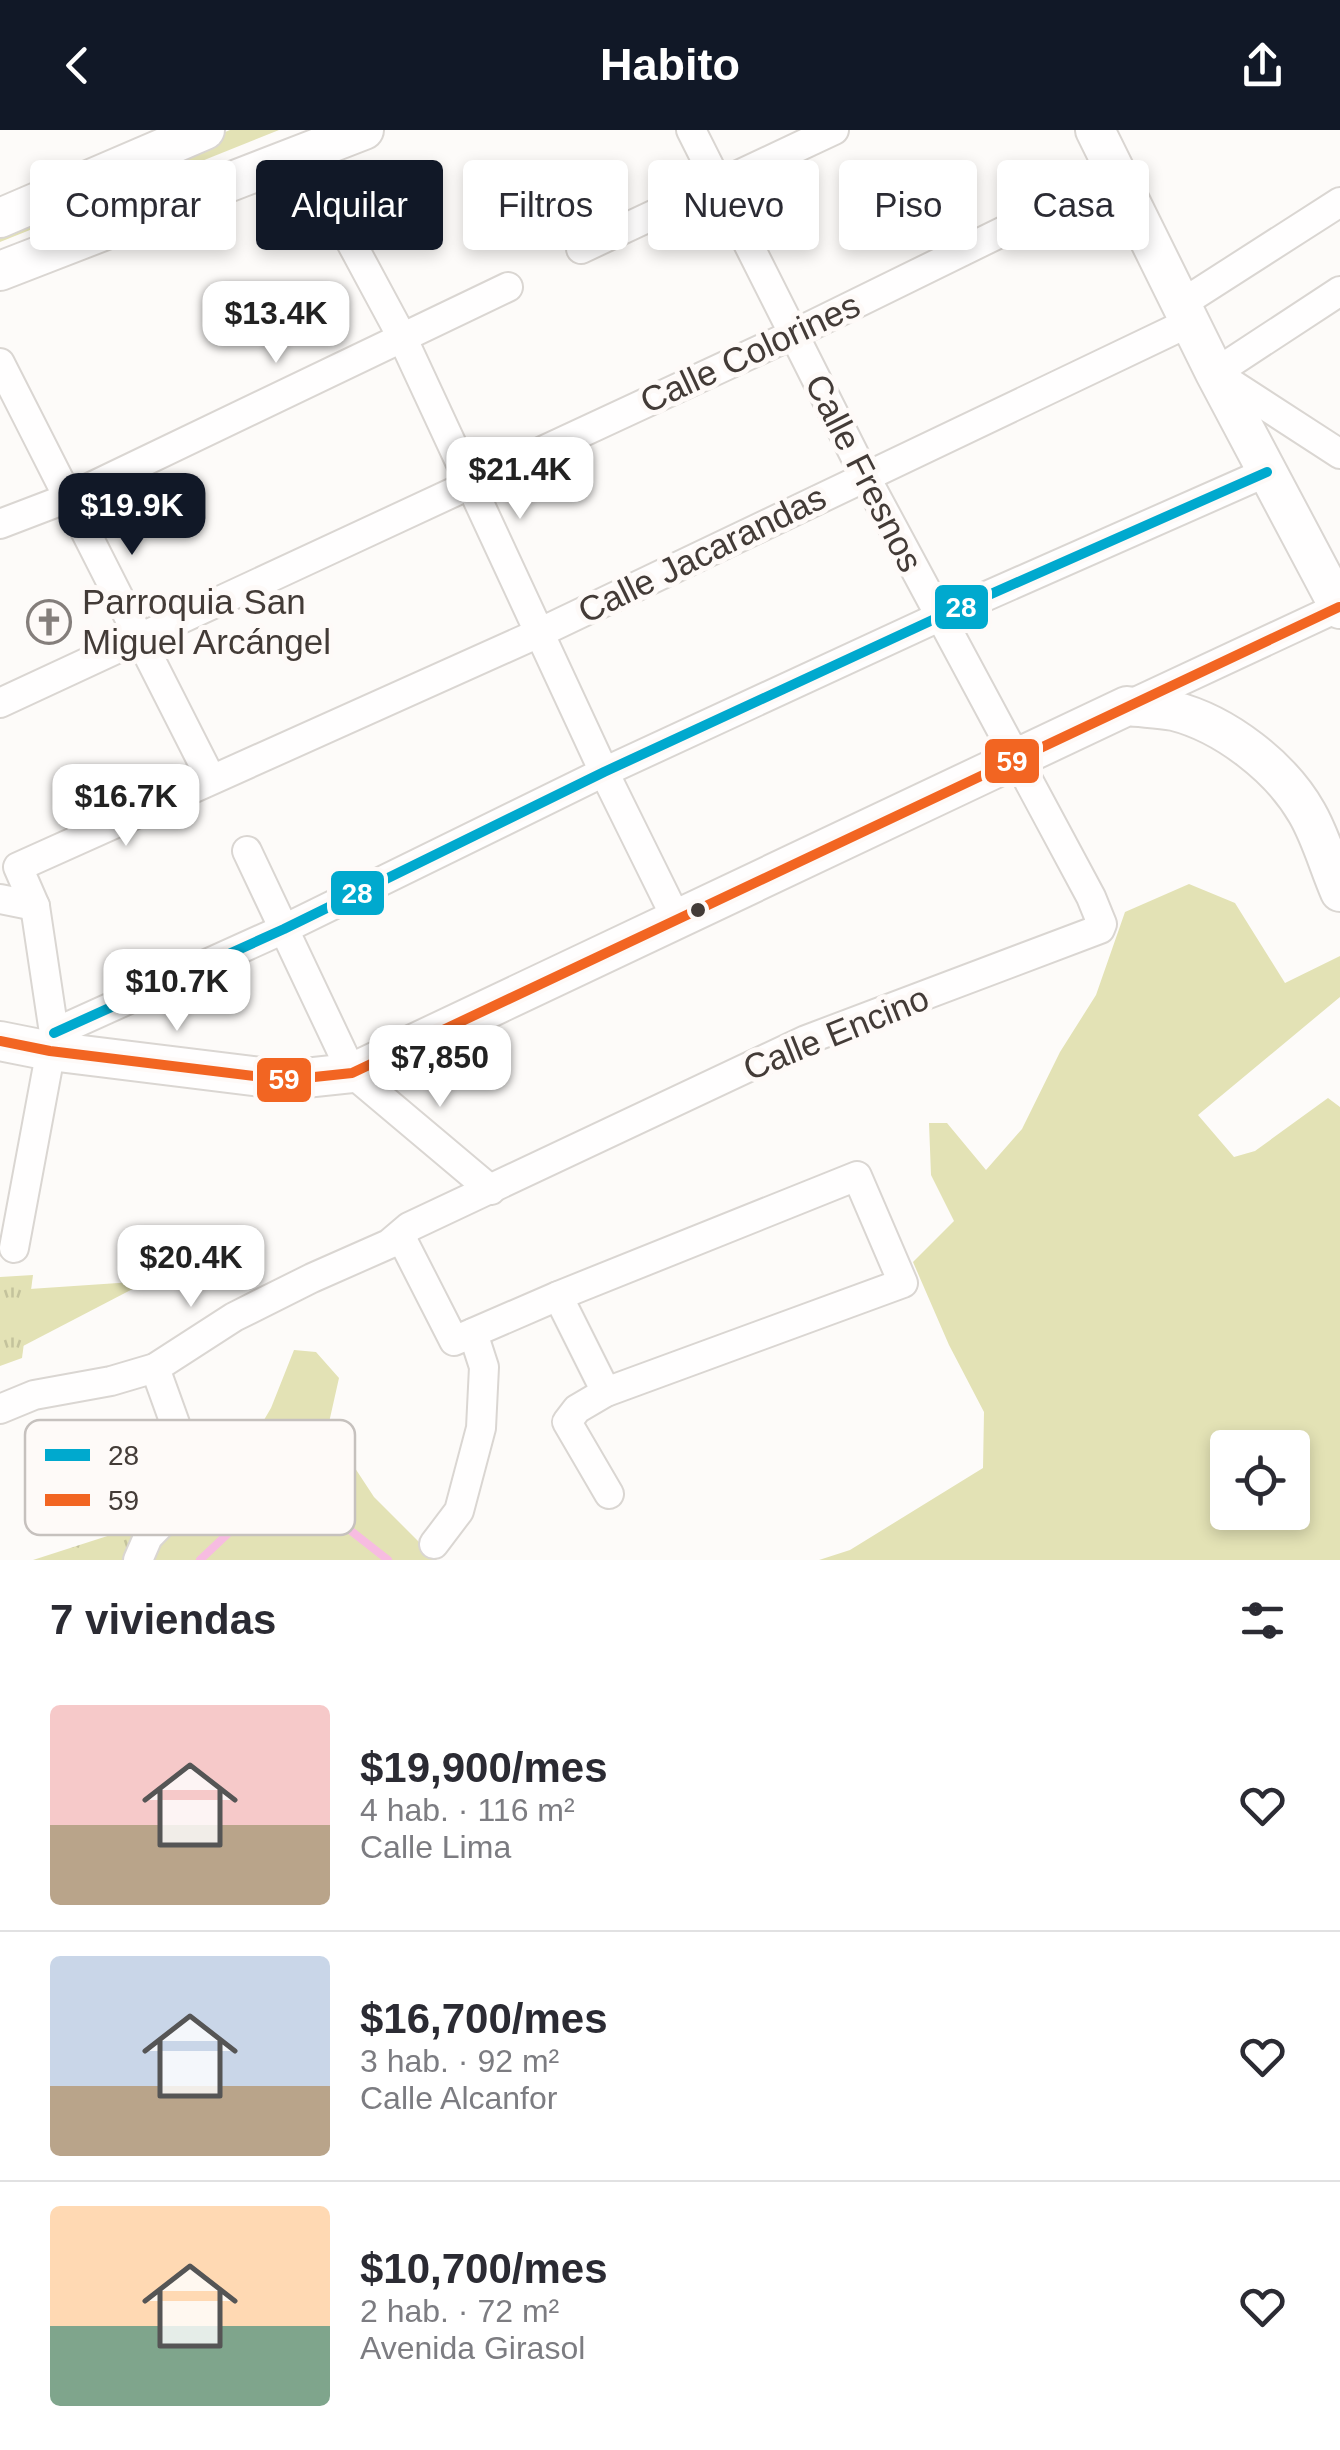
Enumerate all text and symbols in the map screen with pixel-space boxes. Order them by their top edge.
icon: back [50,38,105,93]
icon: share [1235,38,1290,93]
text: Habito [600,39,740,90]
chip: Comprar [30,160,236,250]
chip: Alquilar [256,160,443,250]
chip: Filtros [463,160,628,250]
chip: Nuevo [648,160,819,250]
chip: Piso [839,160,977,250]
chip: Casa [997,160,1149,250]
pin: $13.4K [195,281,357,366]
street label: Calle Colorines [634,285,866,420]
text: $13.4K [224,295,328,331]
street label: Calle Fresnos [798,368,931,578]
pin: $21.4K [439,437,601,522]
text: $21.4K [468,451,572,487]
pin: $19.9K [51,473,213,558]
street label: Calle Jacarandas [572,477,832,630]
text: $19.9K [80,487,184,523]
place label: Parroquia San Miguel Arcángel [82,582,331,661]
line badge: 28 [933,583,990,631]
text: 28 [945,592,977,623]
church icon: Parroquia San Miguel Arcángel [26,599,72,645]
line badge: 59 [983,737,1041,785]
text: 59 [996,746,1028,777]
pin: $16.7K [45,764,207,849]
text: $16.7K [74,778,178,814]
line badge: 28 [329,869,386,917]
text: 28 [341,878,373,909]
unlabelled marker [688,900,708,920]
pin: $10.7K [96,949,258,1034]
text: $10.7K [125,963,229,999]
street label: Calle Encino [737,978,934,1087]
pin: $7,850 [359,1025,521,1110]
text: $7,850 [391,1039,489,1075]
line badge: 59 [255,1056,313,1104]
text: 59 [268,1064,300,1095]
pin: $20.4K [110,1225,272,1310]
text: $20.4K [139,1239,243,1275]
legend [25,1420,355,1535]
map controls [1210,1430,1310,1530]
button: locate [1210,1430,1310,1530]
text: 28 [108,1440,139,1471]
text: 59 [108,1485,139,1516]
icon: filters [1235,1593,1290,1648]
text: 7 viviendas [50,1596,276,1643]
text: $19,900/mes [360,1744,608,1791]
icon: home [130,1745,250,1865]
icon: heart [1235,1778,1290,1833]
text: 4 hab. · 116 m² [360,1792,575,1828]
text: Calle Lima [360,1829,511,1865]
text: $16,700/mes [360,1995,608,2042]
icon: home [130,1996,250,2116]
icon: heart [1235,2029,1290,2084]
text: 3 hab. · 92 m² [360,2043,559,2079]
text: Calle Alcanfor [360,2080,557,2116]
text: $10,700/mes [360,2245,608,2292]
icon: home [130,2246,250,2366]
icon: heart [1235,2279,1290,2334]
text: 2 hab. · 72 m² [360,2293,559,2329]
text: Avenida Girasol [360,2330,585,2366]

